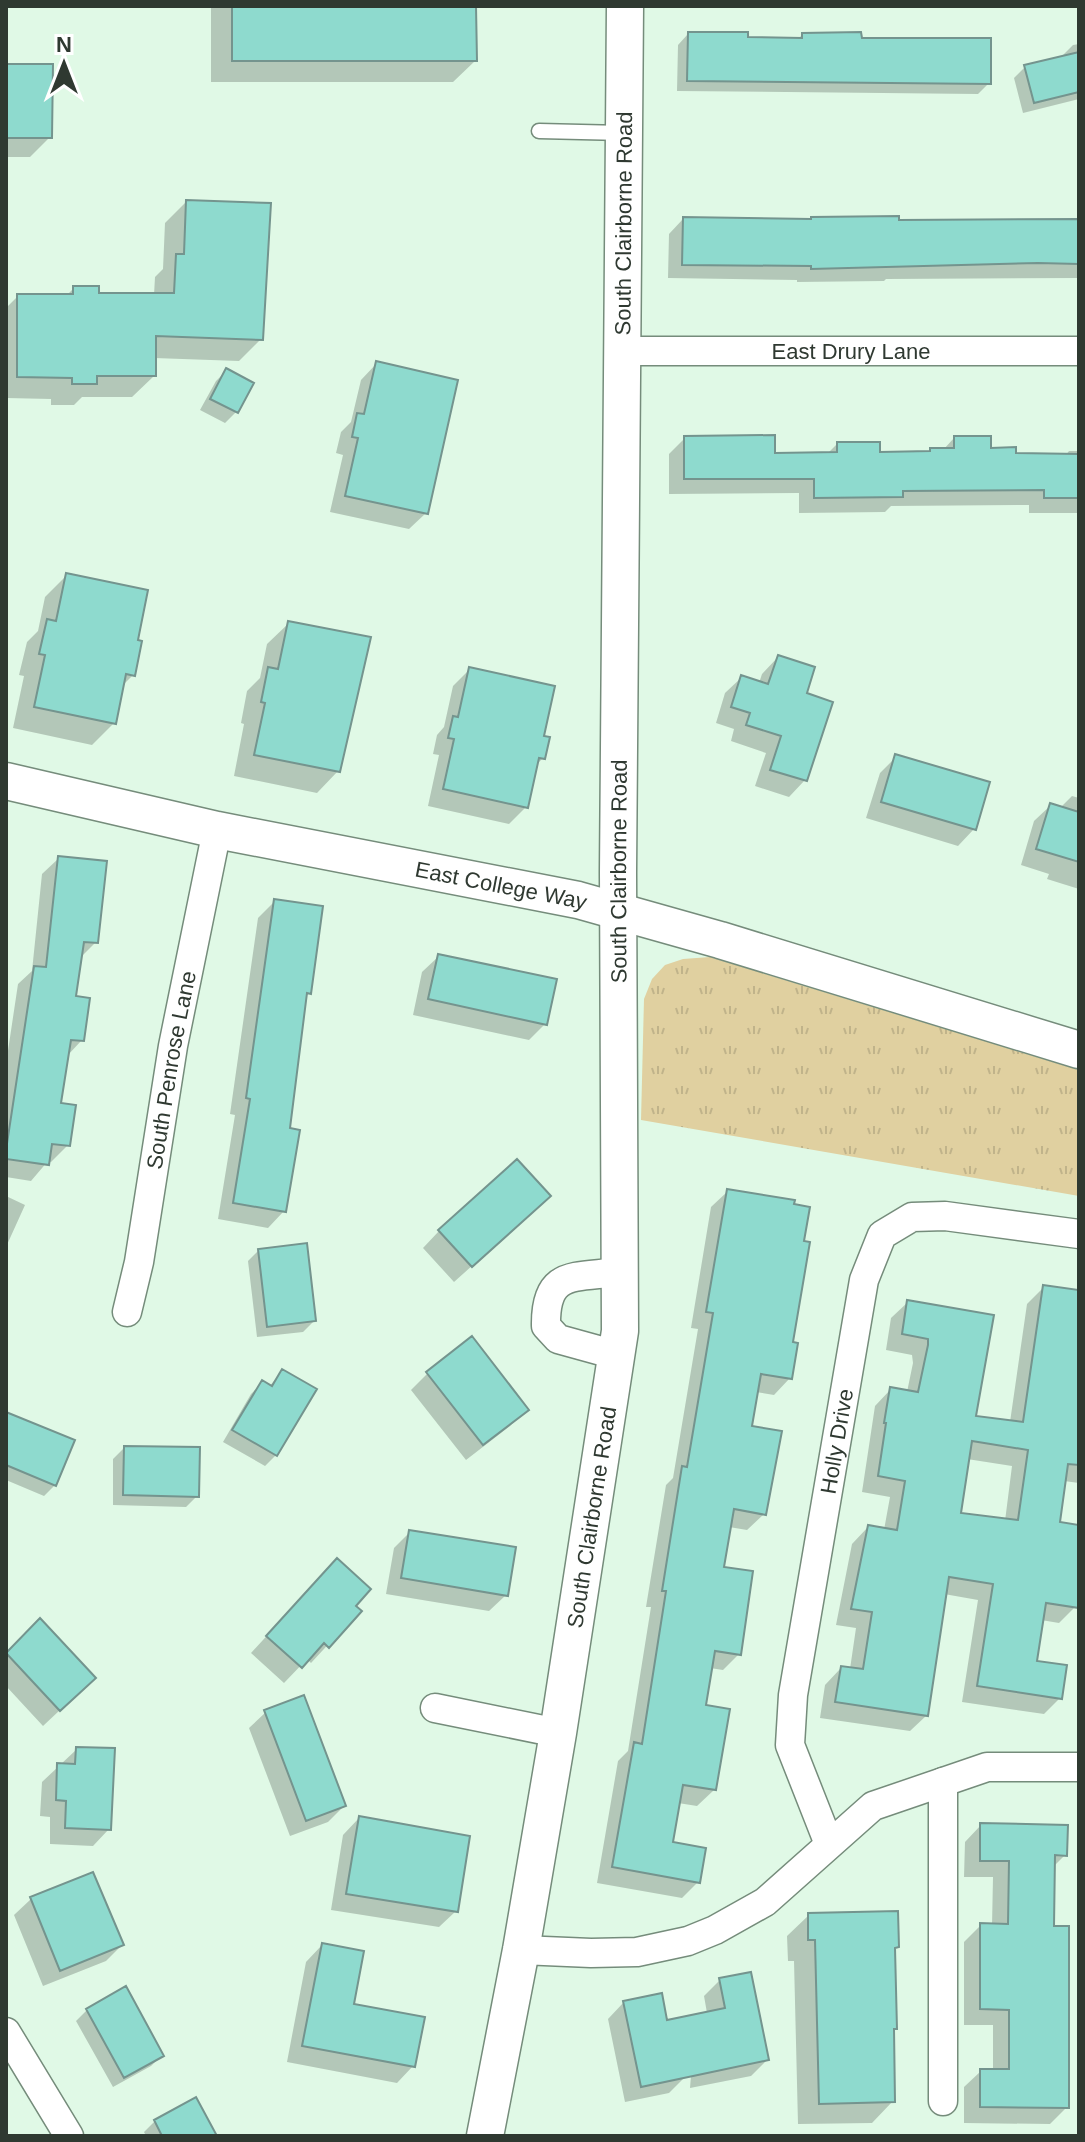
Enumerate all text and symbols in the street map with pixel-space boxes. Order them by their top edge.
north arrow [24,24,104,104]
text: N [56,32,72,57]
street label: South Clairborne Road [610,111,637,335]
street label: East Drury Lane [771,339,931,364]
street label: South Clairborne Road [605,759,631,983]
street label: East College Way [413,856,590,914]
street label: South Penrose Lane [141,969,200,1171]
street label: Holly Drive [815,1387,858,1496]
street label: South Clairborne Road [562,1405,621,1630]

